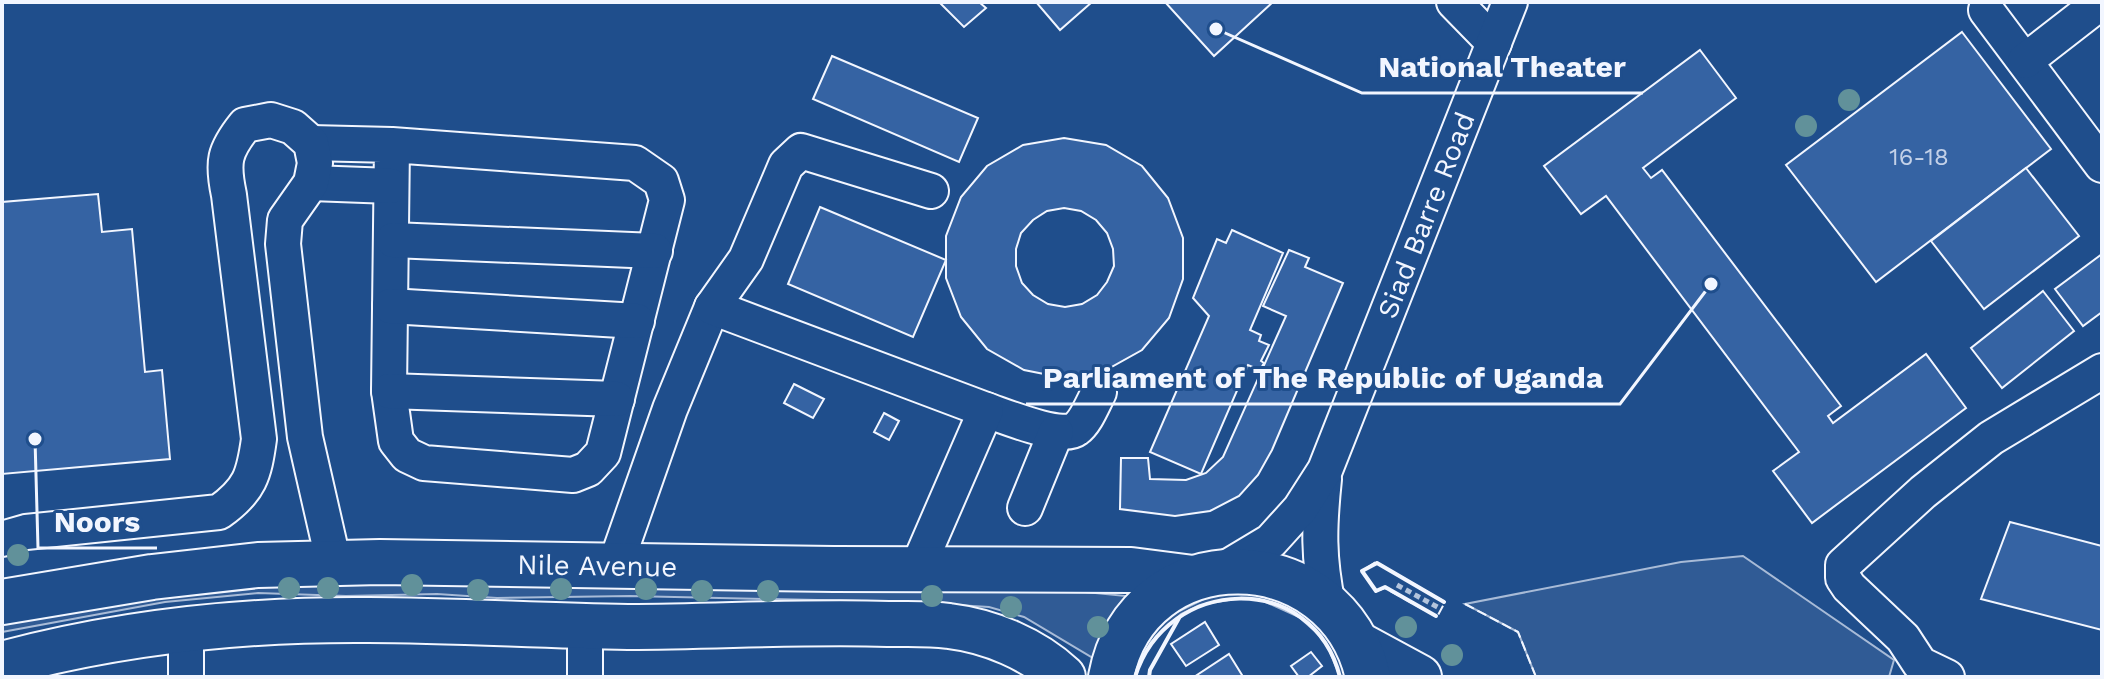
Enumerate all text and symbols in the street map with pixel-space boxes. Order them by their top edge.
callout: National Theater [1362,39,1643,93]
text: National Theater [1378,49,1626,84]
street label: Siad Barre Road [1371,107,1482,323]
house number: 16-18 [1889,143,1949,171]
callout: Parliament of The Republic of Uganda [1026,350,1620,404]
text: Parliament of The Republic of Uganda [1043,360,1604,395]
callout: Noors [38,494,157,548]
text: Noors [54,504,140,539]
street label: Nile Avenue [517,548,678,584]

